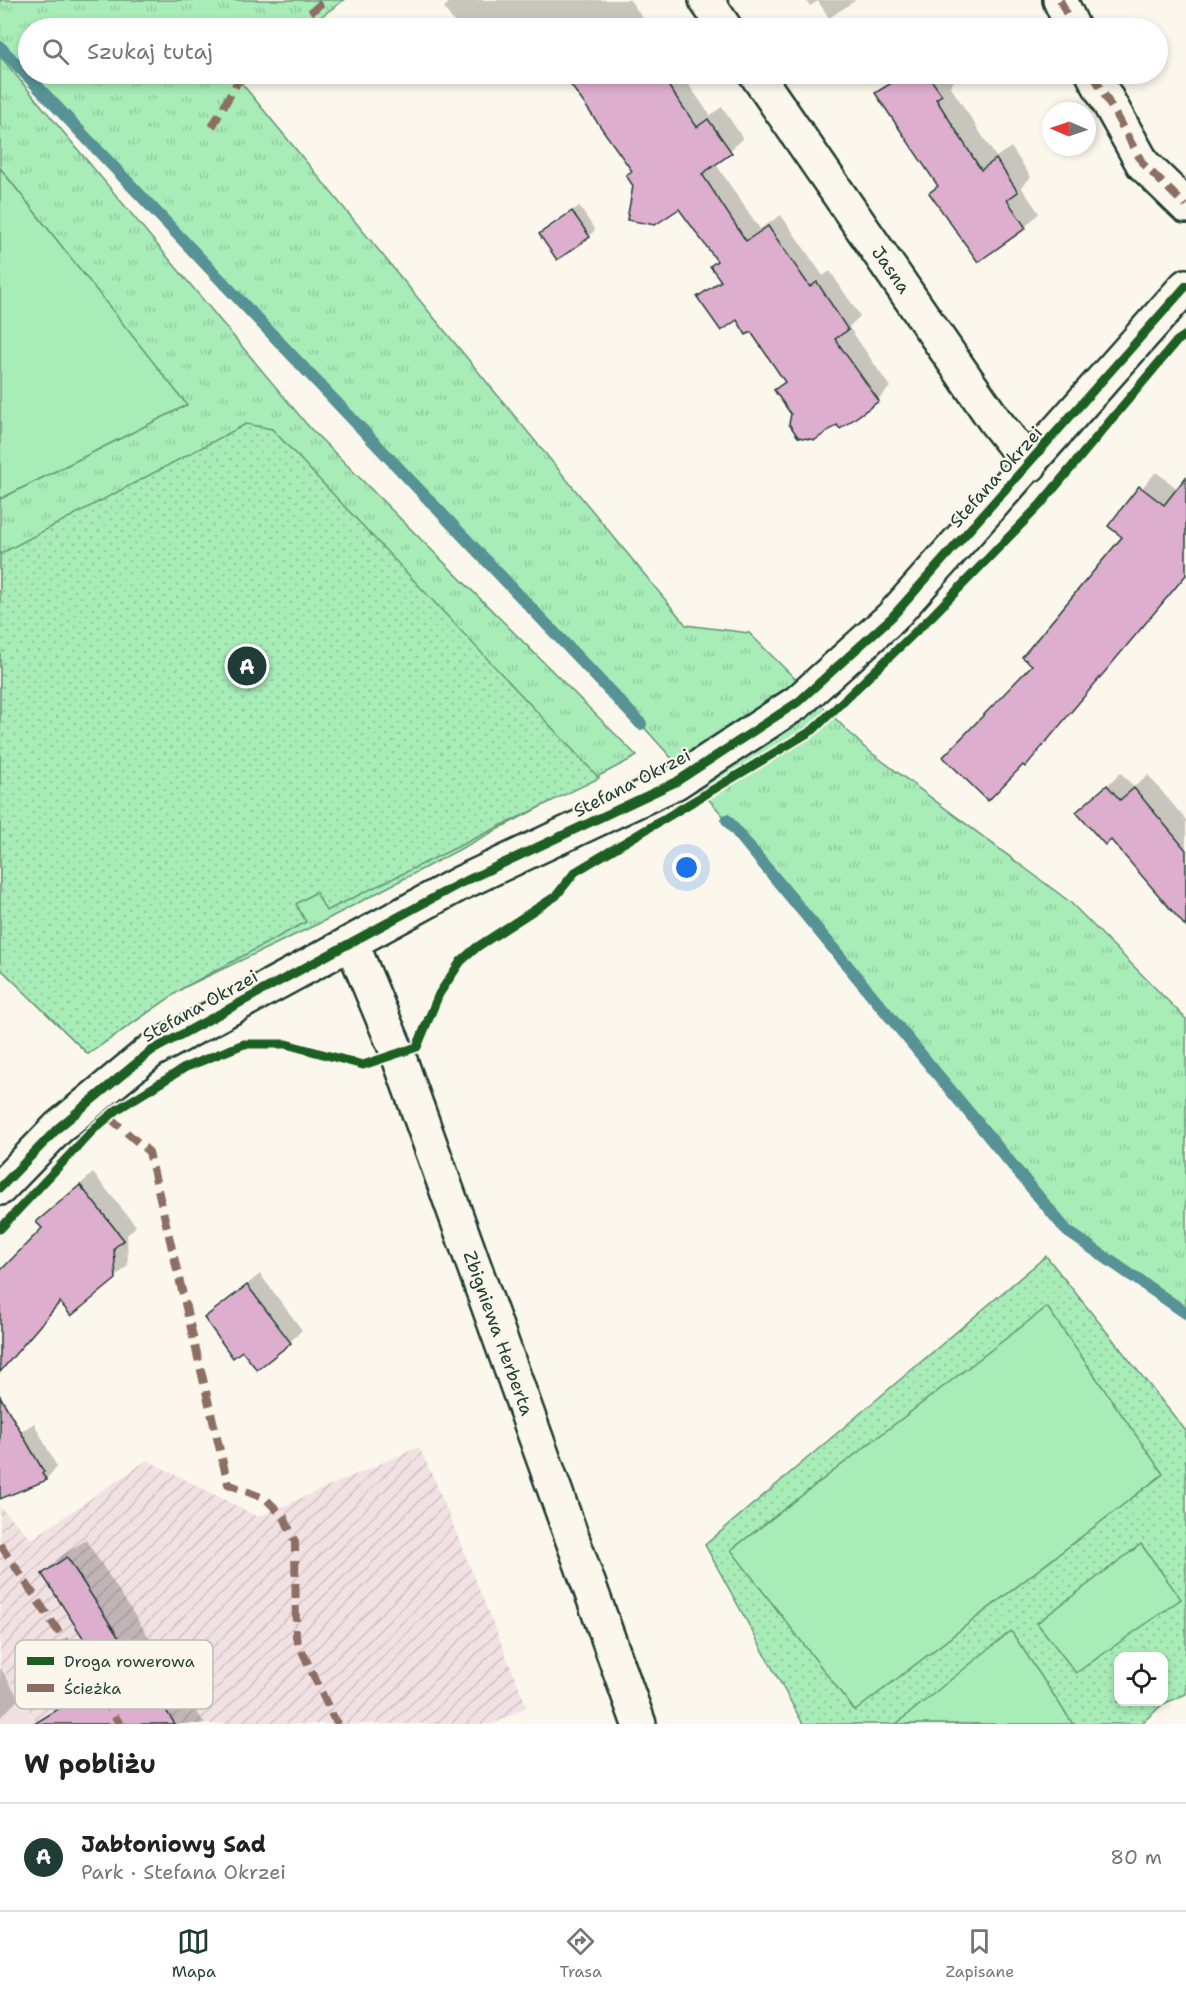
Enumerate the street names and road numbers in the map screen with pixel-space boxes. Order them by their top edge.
street label: Jasna [866,242,916,298]
street label: Stefana Okrzei [944,421,1048,533]
street label: Stefana Okrzei [569,743,695,823]
street label: Stefana Okrzei [138,964,262,1048]
street label: Zbigniewa Herberta [458,1248,539,1419]

